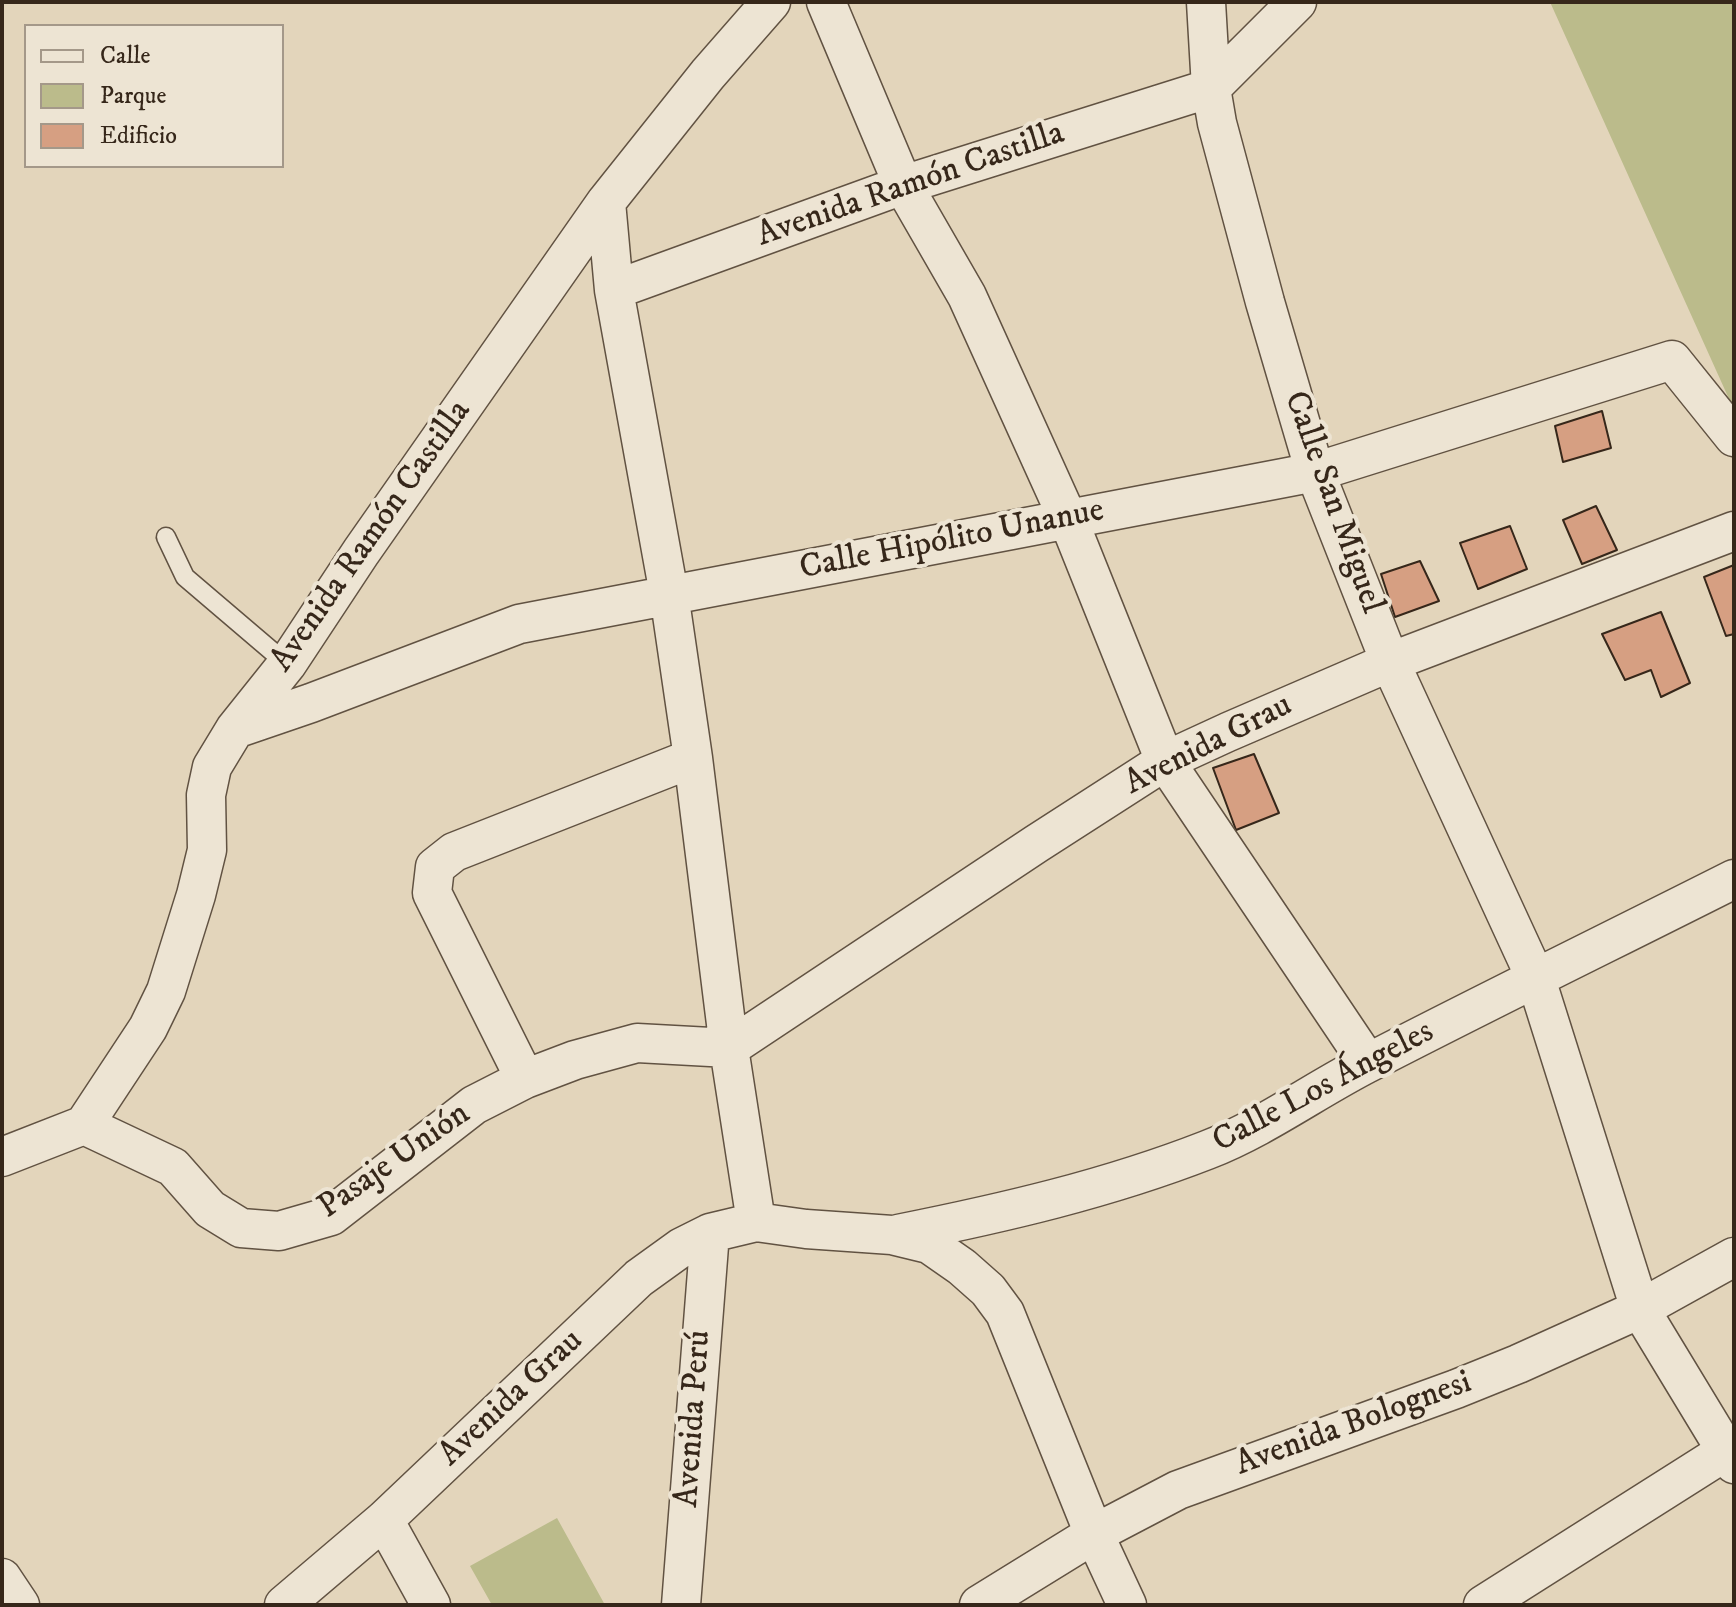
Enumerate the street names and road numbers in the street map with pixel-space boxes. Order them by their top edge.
street label: Avenida Ramón Castilla [752,114,1070,258]
street label: Calle San Miguel [1273,386,1391,620]
street label: Avenida Ramón Castilla [263,393,481,681]
street label: Calle Hipólito Unanue [796,492,1108,590]
street label: Avenida Grau [1118,686,1300,806]
street label: Calle Los Ángeles [1207,1013,1441,1163]
street label: Pasaje Unión [311,1095,479,1229]
street label: Avenida Grau [431,1322,593,1476]
street label: Avenida Perú [668,1329,722,1509]
street label: Avenida Bolognesi [1230,1363,1478,1487]

